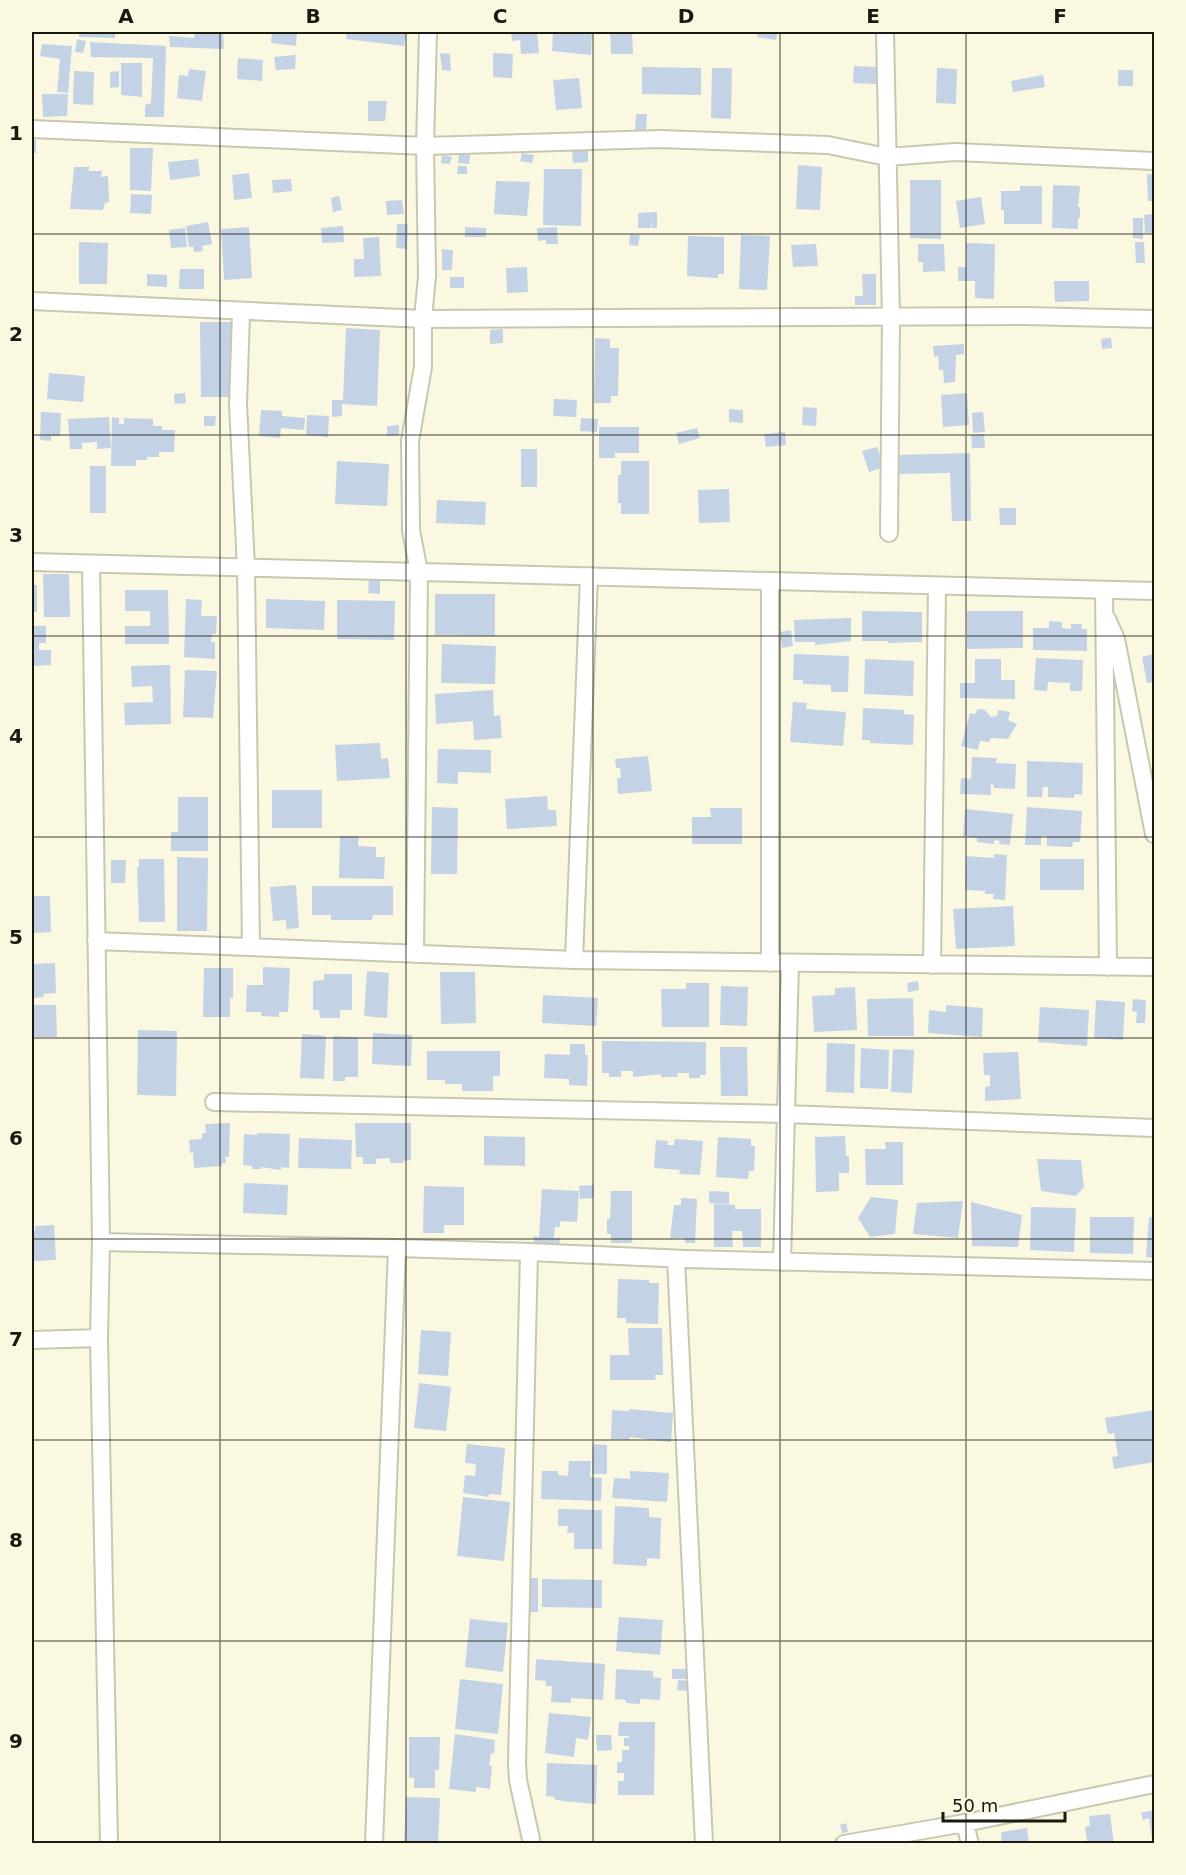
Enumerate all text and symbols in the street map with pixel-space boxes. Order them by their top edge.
text: A [118,4,134,28]
text: B [305,4,321,28]
text: C [493,4,507,28]
text: D [678,4,694,28]
text: E [866,4,880,28]
text: F [1053,4,1067,28]
text: 1 [9,121,23,145]
text: 2 [9,322,23,346]
text: 3 [9,523,23,547]
text: 4 [9,724,23,748]
text: 5 [9,925,23,949]
text: 6 [9,1126,23,1150]
text: 7 [9,1327,23,1351]
text: 8 [9,1528,23,1552]
text: 9 [9,1729,23,1753]
scale bar [943,1785,1064,1823]
text: 50 m [952,1795,998,1816]

